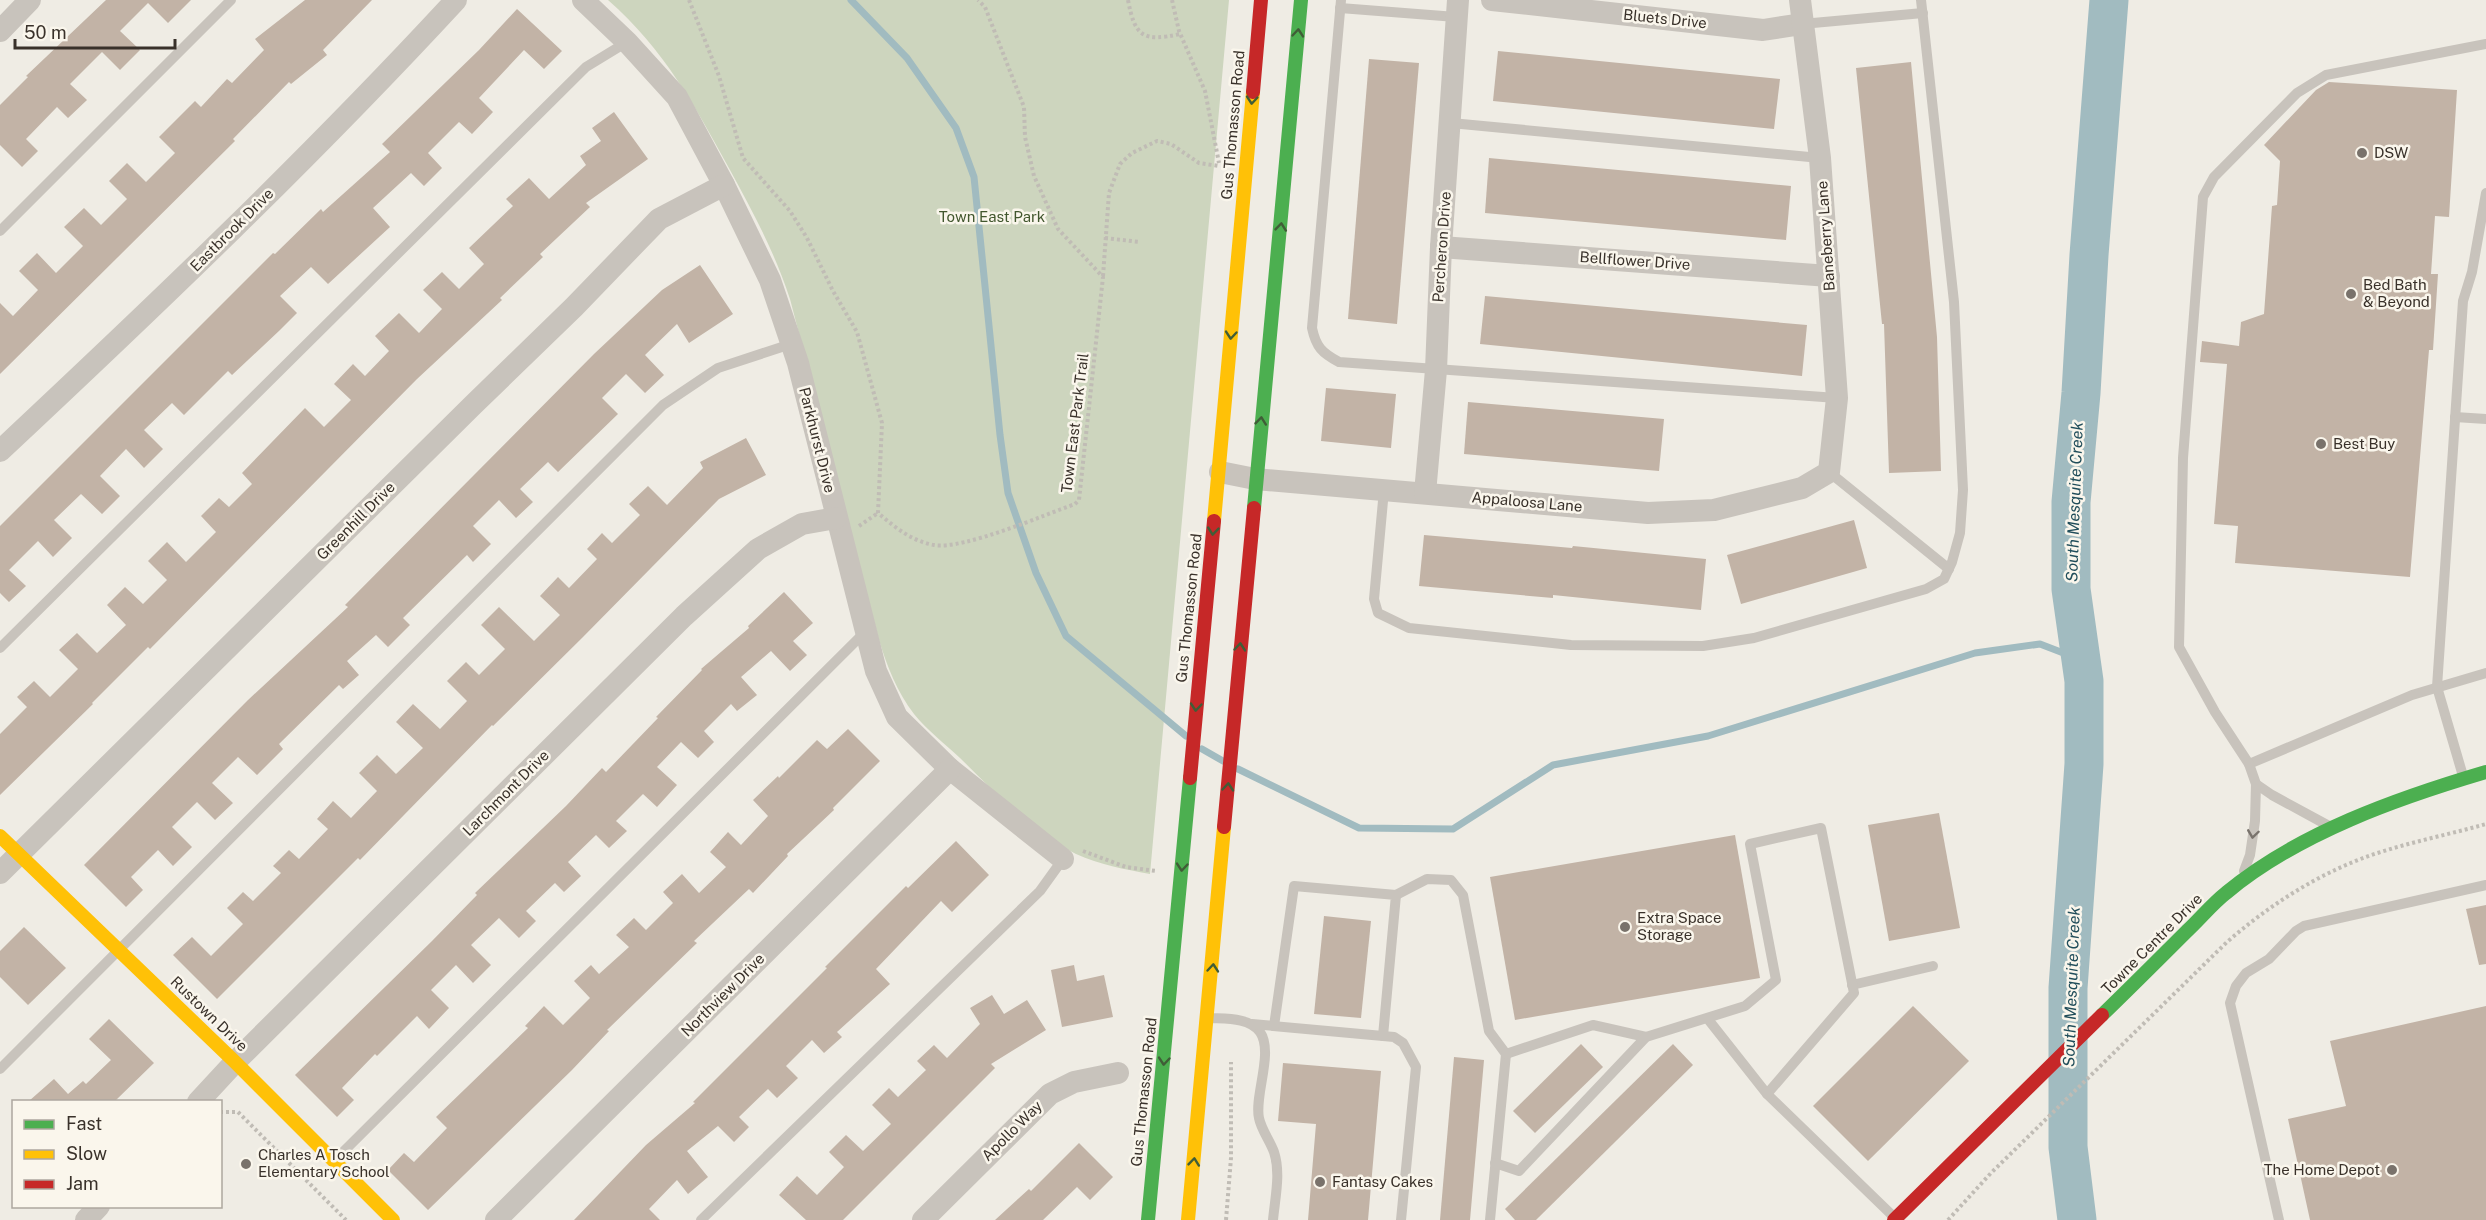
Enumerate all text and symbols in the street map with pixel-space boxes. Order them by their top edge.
street label: Bluets Drive [1622,6,1708,31]
scale bar [15,12,176,50]
text: 50 m [24,22,67,43]
one-way arrow [1291,28,1304,37]
street label: Gus Thomasson Road [1218,50,1247,200]
one-way arrow [1246,96,1259,105]
place label: DSW [2374,144,2408,161]
marker: DSW [2355,146,2369,160]
street label: Baneberry Lane [1813,180,1838,292]
street label: Eastbrook Drive [187,185,277,275]
street label: Percheron Drive [1429,191,1454,303]
park label: Town East Park [939,208,1045,225]
one-way arrow [1274,223,1287,232]
street label: Bellflower Drive [1579,248,1691,273]
place label: Bed Bath & Beyond [2363,276,2430,310]
marker: Bed Bath & Beyond [2344,287,2358,301]
one-way arrow [1225,331,1238,340]
street label: Town East Park Trail [1057,352,1092,494]
street label: Parkhurst Drive [796,385,839,494]
one-way arrow [1254,417,1267,426]
water label: South Mesquite Creek [2062,421,2087,582]
place label: Best Buy [2333,435,2395,452]
marker: Best Buy [2314,437,2328,451]
street label: Greenhill Drive [313,478,398,563]
street label: Appaloosa Lane [1471,488,1583,515]
one-way arrow [1207,526,1220,535]
street label: Gus Thomasson Road [1172,533,1205,683]
one-way arrow [1233,643,1246,652]
one-way arrow [1190,702,1203,711]
street label: Larchmont Drive [459,746,552,839]
one-way arrow [1221,782,1234,792]
one-way arrow [2247,829,2259,839]
one-way arrow [1176,862,1189,871]
street label: Towne Centre Drive [2098,890,2205,997]
water label: South Mesquite Creek [2059,906,2084,1067]
place label: Extra Space Storage [1637,909,1721,943]
marker: Extra Space Storage [1618,920,1632,934]
street label: Northview Drive [678,950,768,1040]
one-way arrow [1206,963,1219,972]
street label: Rustown Drive [167,973,251,1055]
street label: Gus Thomasson Road [1127,1017,1160,1167]
one-way arrow [1158,1056,1171,1066]
street label: Apollo Way [978,1097,1045,1164]
legend [12,1100,222,1208]
text: Fast [66,1113,102,1134]
text: Slow [66,1143,107,1164]
place label: Charles A Tosch Elementary School [258,1146,390,1180]
marker: Charles A Tosch Elementary School [239,1157,253,1171]
one-way arrow [1187,1157,1200,1166]
place label: The Home Depot [2264,1161,2380,1178]
marker: The Home Depot [2385,1163,2399,1177]
text: Jam [66,1173,99,1194]
place label: Fantasy Cakes [1332,1173,1433,1190]
marker: Fantasy Cakes [1313,1175,1327,1189]

